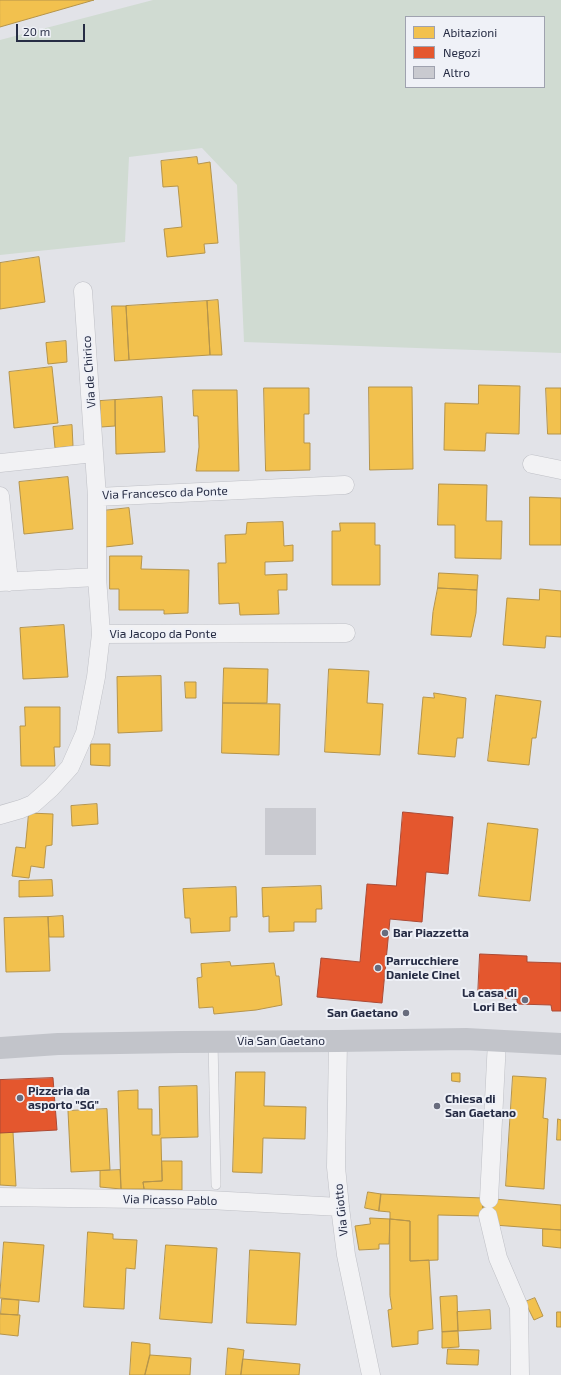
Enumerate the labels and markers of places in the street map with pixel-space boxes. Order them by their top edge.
place label: Bar Piazzetta [393,926,469,940]
marker: Bar Piazzetta [380,928,390,938]
place label: Parrucchiere Daniele Cinel [386,954,460,982]
marker: Parrucchiere Daniele Cinel [373,963,383,973]
place label: La casa di Lori Bet [462,986,517,1014]
marker: La casa di Lori Bet [520,995,530,1005]
place label: San Gaetano [327,1006,398,1020]
marker: San Gaetano [401,1008,411,1018]
place label: Pizzeria da asporto "SG" [28,1084,99,1112]
place label: Chiesa di San Gaetano [445,1092,516,1120]
marker: Pizzeria da asporto "SG" [15,1093,25,1103]
marker: Chiesa di San Gaetano [432,1101,442,1111]

